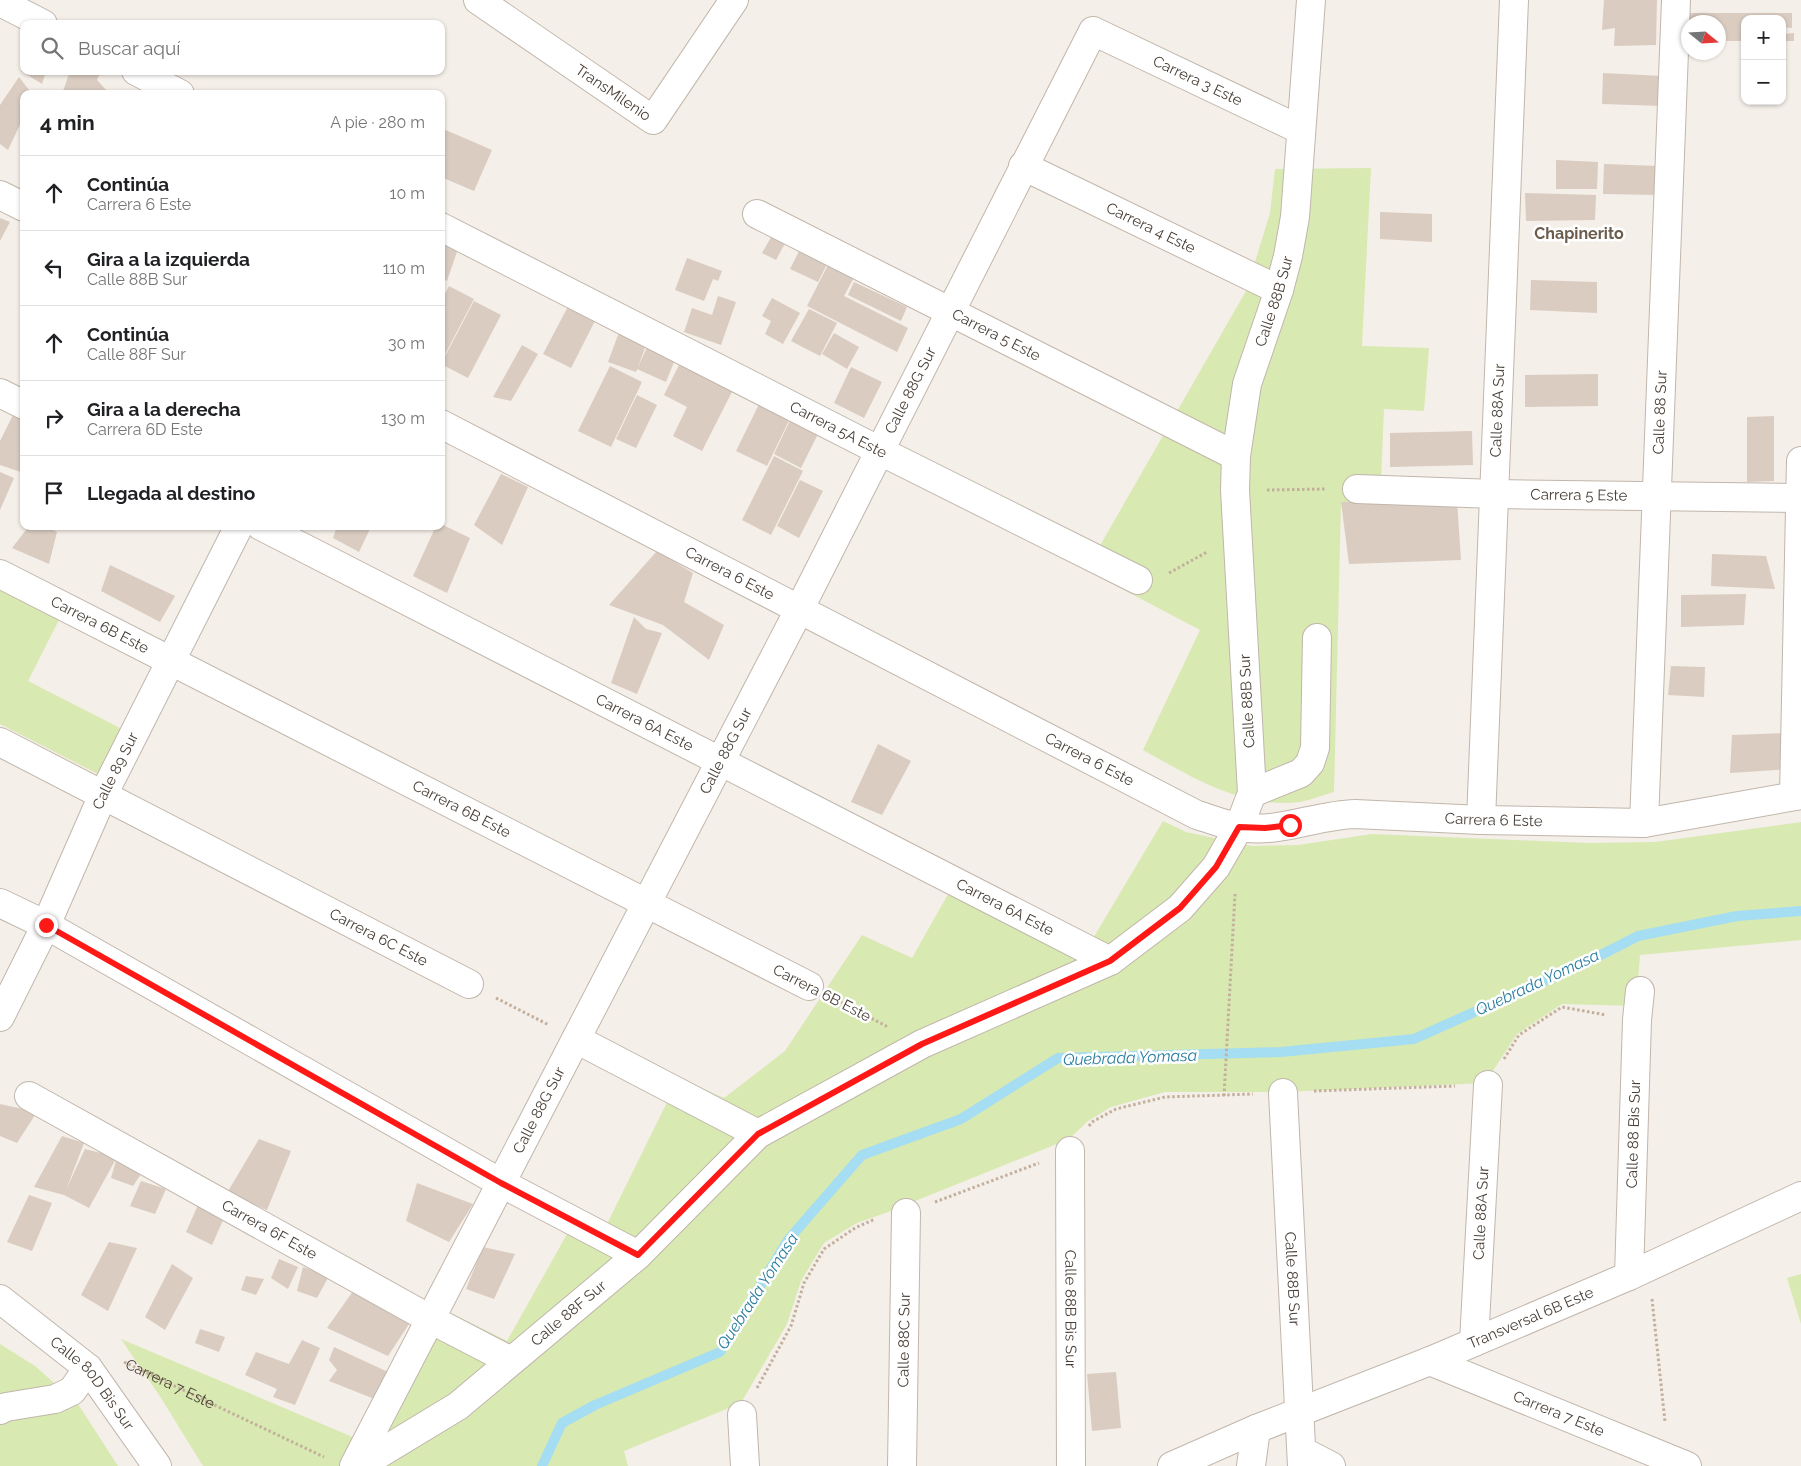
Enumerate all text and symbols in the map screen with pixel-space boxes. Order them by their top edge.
north arrow [1681,15,1726,60]
map controls [1741,15,1786,105]
button: + [1741,15,1786,60]
search box [20,20,445,75]
icon: search [38,34,66,62]
text: Buscar aquí [78,37,180,59]
street label: Carrera 3 Este [1150,52,1245,110]
button: − [1741,60,1786,105]
street label: TransMilenio [572,61,654,125]
text: 4 min [40,110,95,135]
text: A pie · 280 m [330,113,425,132]
text: Continúa [87,173,169,195]
icon: ahead [40,179,68,207]
text: 10 m [390,184,425,203]
text: Carrera 6 Este [87,195,191,214]
street label: Carrera 4 Este [1103,199,1199,257]
district label: Chapinerito [1534,224,1624,243]
text: Gira a la izquierda [87,248,250,270]
street label: Calle 88B Sur [1251,253,1297,349]
icon: left [40,254,68,282]
text: 110 m [383,259,425,278]
text: Calle 88B Sur [87,270,187,289]
street label: Carrera 5 Este [949,305,1044,365]
text: Continúa [87,323,169,345]
icon: ahead [40,329,68,357]
text: 30 m [388,334,425,353]
street label: Calle 88G Sur [881,343,940,437]
text: Calle 88F Sur [87,345,186,364]
street label: Calle 88A Sur [1487,362,1508,458]
street label: Calle 88 Sur [1649,369,1671,455]
street label: Carrera 5A Este [787,397,890,462]
text: Gira a la derecha [87,398,241,420]
icon: right [40,404,68,432]
text: 130 m [381,409,425,428]
text: Carrera 6D Este [87,420,203,439]
icon: arrive [40,479,68,507]
text: Llegada al destino [87,482,255,504]
street label: Carrera 5 Este [1530,485,1628,505]
street label: Carrera 6 Este [682,543,777,604]
street label: Carrera 6B Este [48,592,152,657]
street label: Calle 88B Sur [1236,653,1258,748]
street label: Carrera 6A Este [593,690,697,755]
street label: Calle 88G Sur [696,704,756,797]
street label: Calle 89 Sur [89,728,143,812]
street label: Carrera 6 Este [1042,729,1137,790]
street label: Carrera 6B Este [409,777,514,842]
street label: Carrera 6 Este [1444,809,1543,830]
route start [1279,814,1302,837]
street label: Carrera 6A Este [953,875,1057,940]
street label: Carrera 6C Este [326,905,431,970]
route end [35,914,58,937]
water label: Quebrada Yomasa [1472,945,1602,1019]
street label: Carrera 6B Este [770,961,874,1026]
water label: Quebrada Yomasa [1063,1046,1198,1069]
street label: Calle 88G Sur [509,1063,569,1157]
street label: Calle 88 Bis Sur [1623,1079,1644,1189]
street label: Calle 88A Sur [1469,1165,1493,1261]
street label: Carrera 6F Este [219,1196,320,1263]
water label: Quebrada Yomasa [713,1229,802,1353]
street label: Calle 88B Sur [1281,1231,1304,1327]
street label: Calle 88B Bis Sur [1061,1250,1080,1369]
street label: Calle 88F Sur [527,1276,610,1350]
street label: Transversal 6B Este [1465,1283,1596,1353]
street label: Calle 88C Sur [894,1292,914,1387]
street label: Calle 80D Bis Sur [47,1333,138,1434]
street label: Carrera 7 Este [122,1355,218,1413]
street label: Carrera 7 Este [1510,1387,1607,1440]

